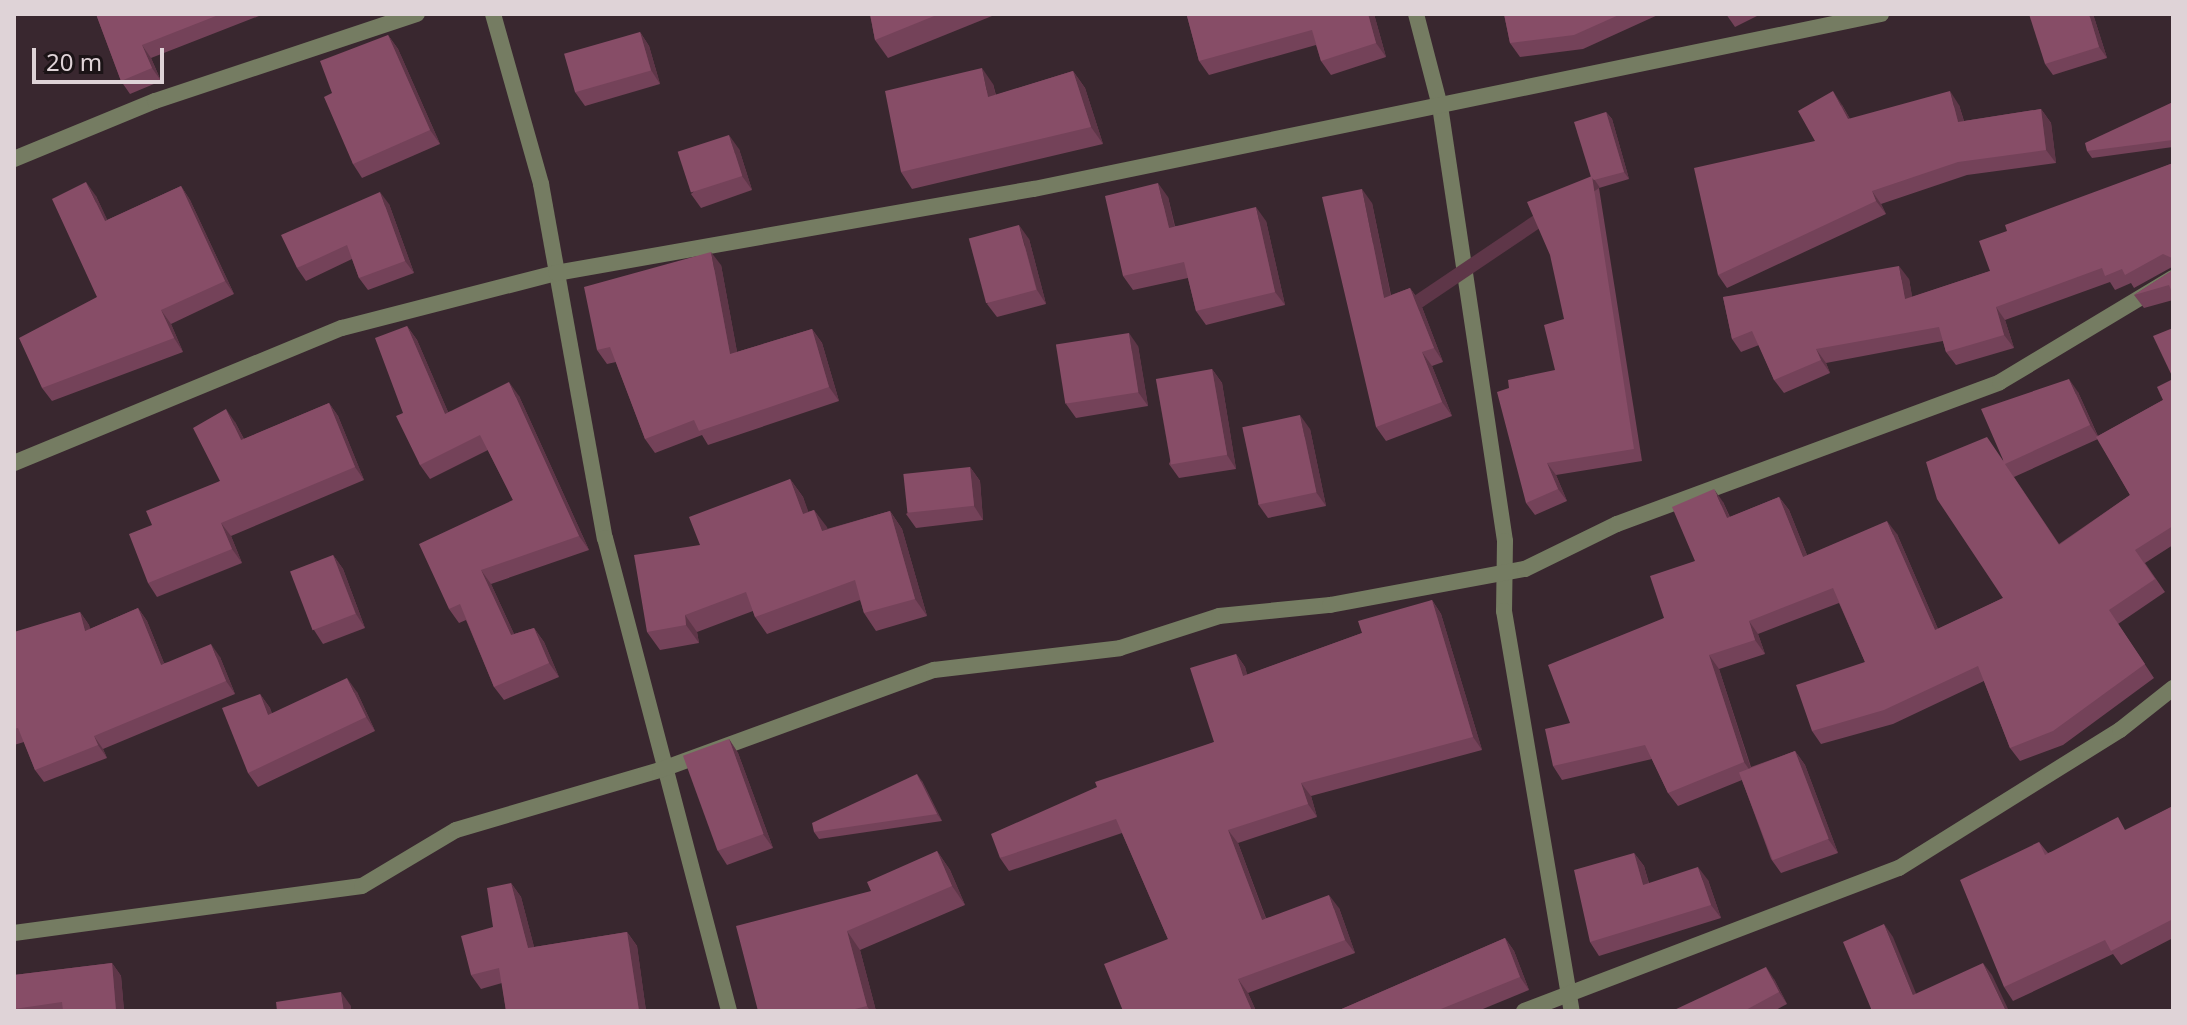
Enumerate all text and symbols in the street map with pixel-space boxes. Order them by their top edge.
scale bar [36,32,168,82]
text: 20 m [46,45,102,78]

